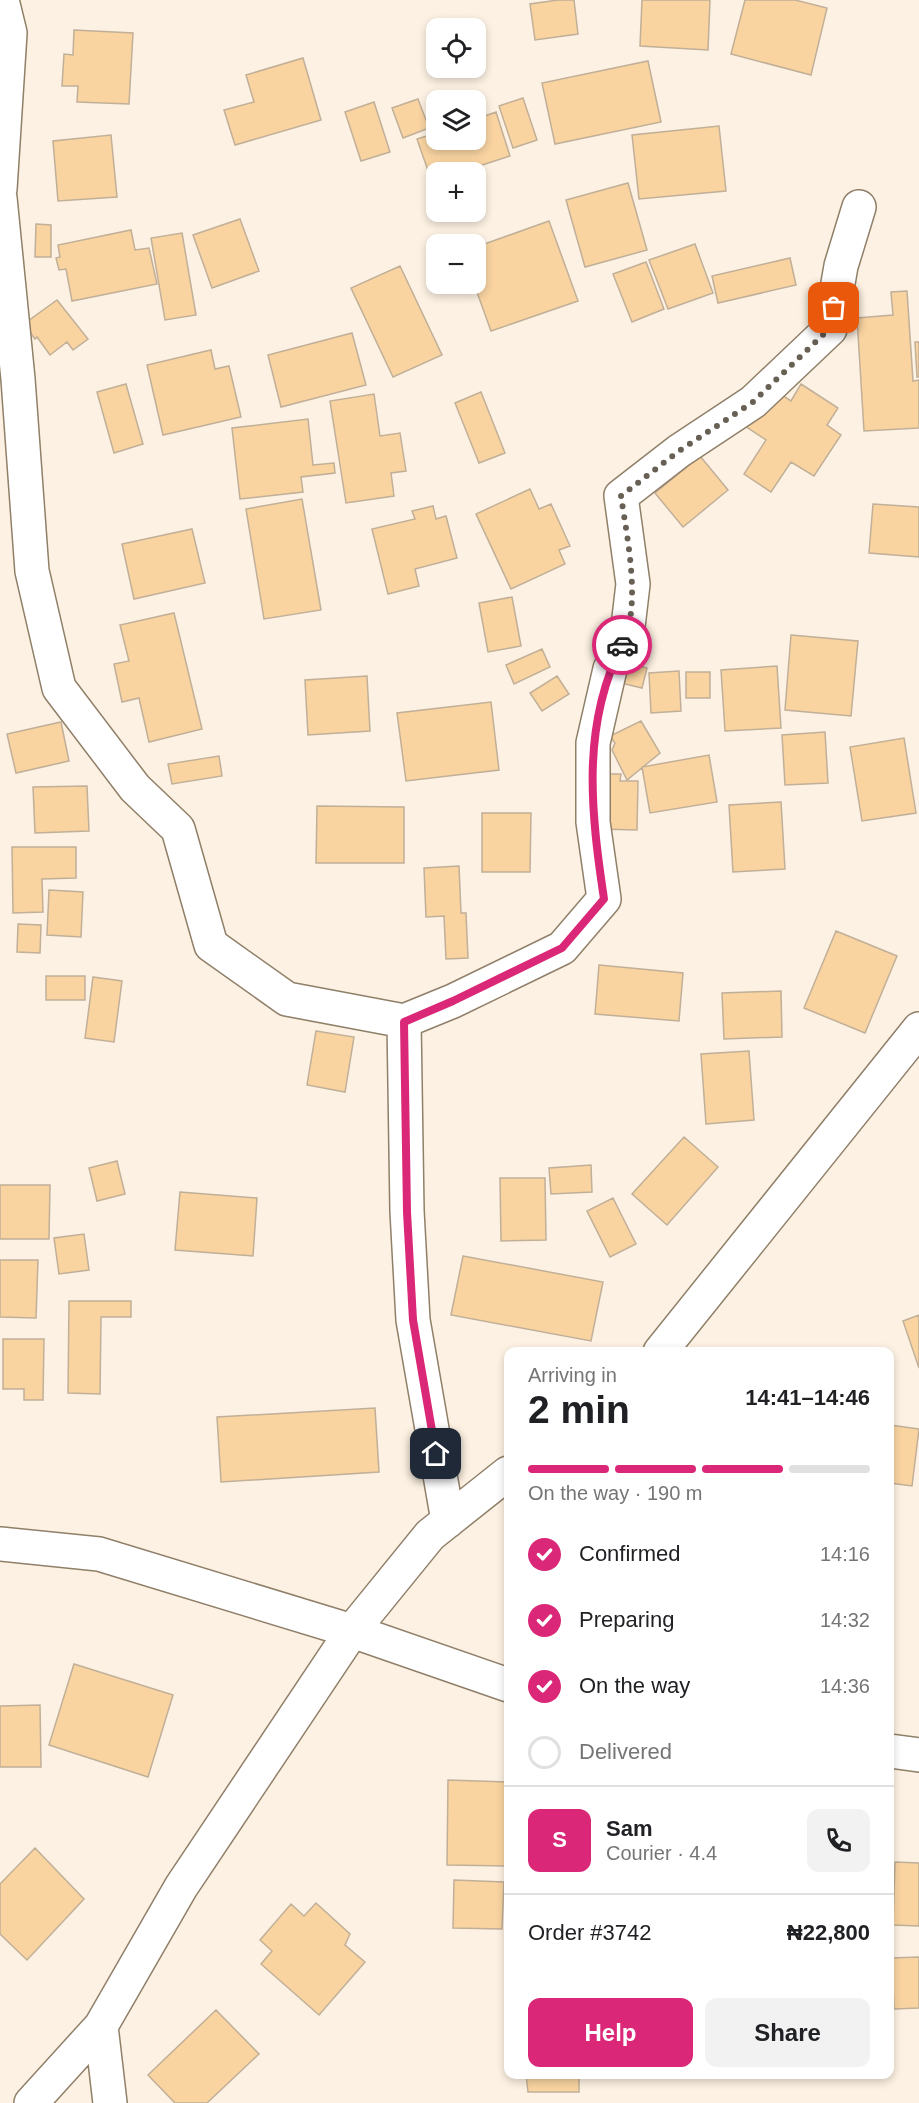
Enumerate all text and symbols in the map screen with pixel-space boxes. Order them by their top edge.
map controls [426,18,486,294]
button: locate [426,18,486,78]
button: layers [426,90,486,150]
button: + [426,162,486,222]
button: − [426,234,486,294]
pin [808,282,859,333]
icon: bag [817,291,850,324]
courier [592,615,652,675]
icon: car [606,629,639,662]
text: Arriving in [528,1364,617,1386]
text: 14:41–14:46 [745,1385,870,1410]
text: 2 min [528,1388,630,1431]
pin [410,1428,461,1479]
icon: home [419,1437,452,1470]
text: On the way · 190 m [528,1482,703,1504]
icon: check [528,1538,561,1571]
text: Confirmed [579,1541,680,1566]
text: 14:16 [820,1543,870,1565]
icon: check [528,1604,561,1637]
text: Preparing [579,1607,674,1632]
text: 14:32 [820,1609,870,1631]
icon: check [528,1670,561,1703]
text: On the way [579,1673,690,1698]
text: 14:36 [820,1675,870,1697]
text: Delivered [579,1739,672,1764]
button: phone [807,1809,870,1872]
text: Sam [606,1816,652,1841]
text: S [552,1827,567,1852]
text: Courier · 4.4 [606,1842,717,1864]
text: Order #3742 [528,1920,652,1945]
text: ₦22,800 [787,1920,870,1945]
button: Help [528,1998,693,2067]
button: Share [705,1998,870,2067]

